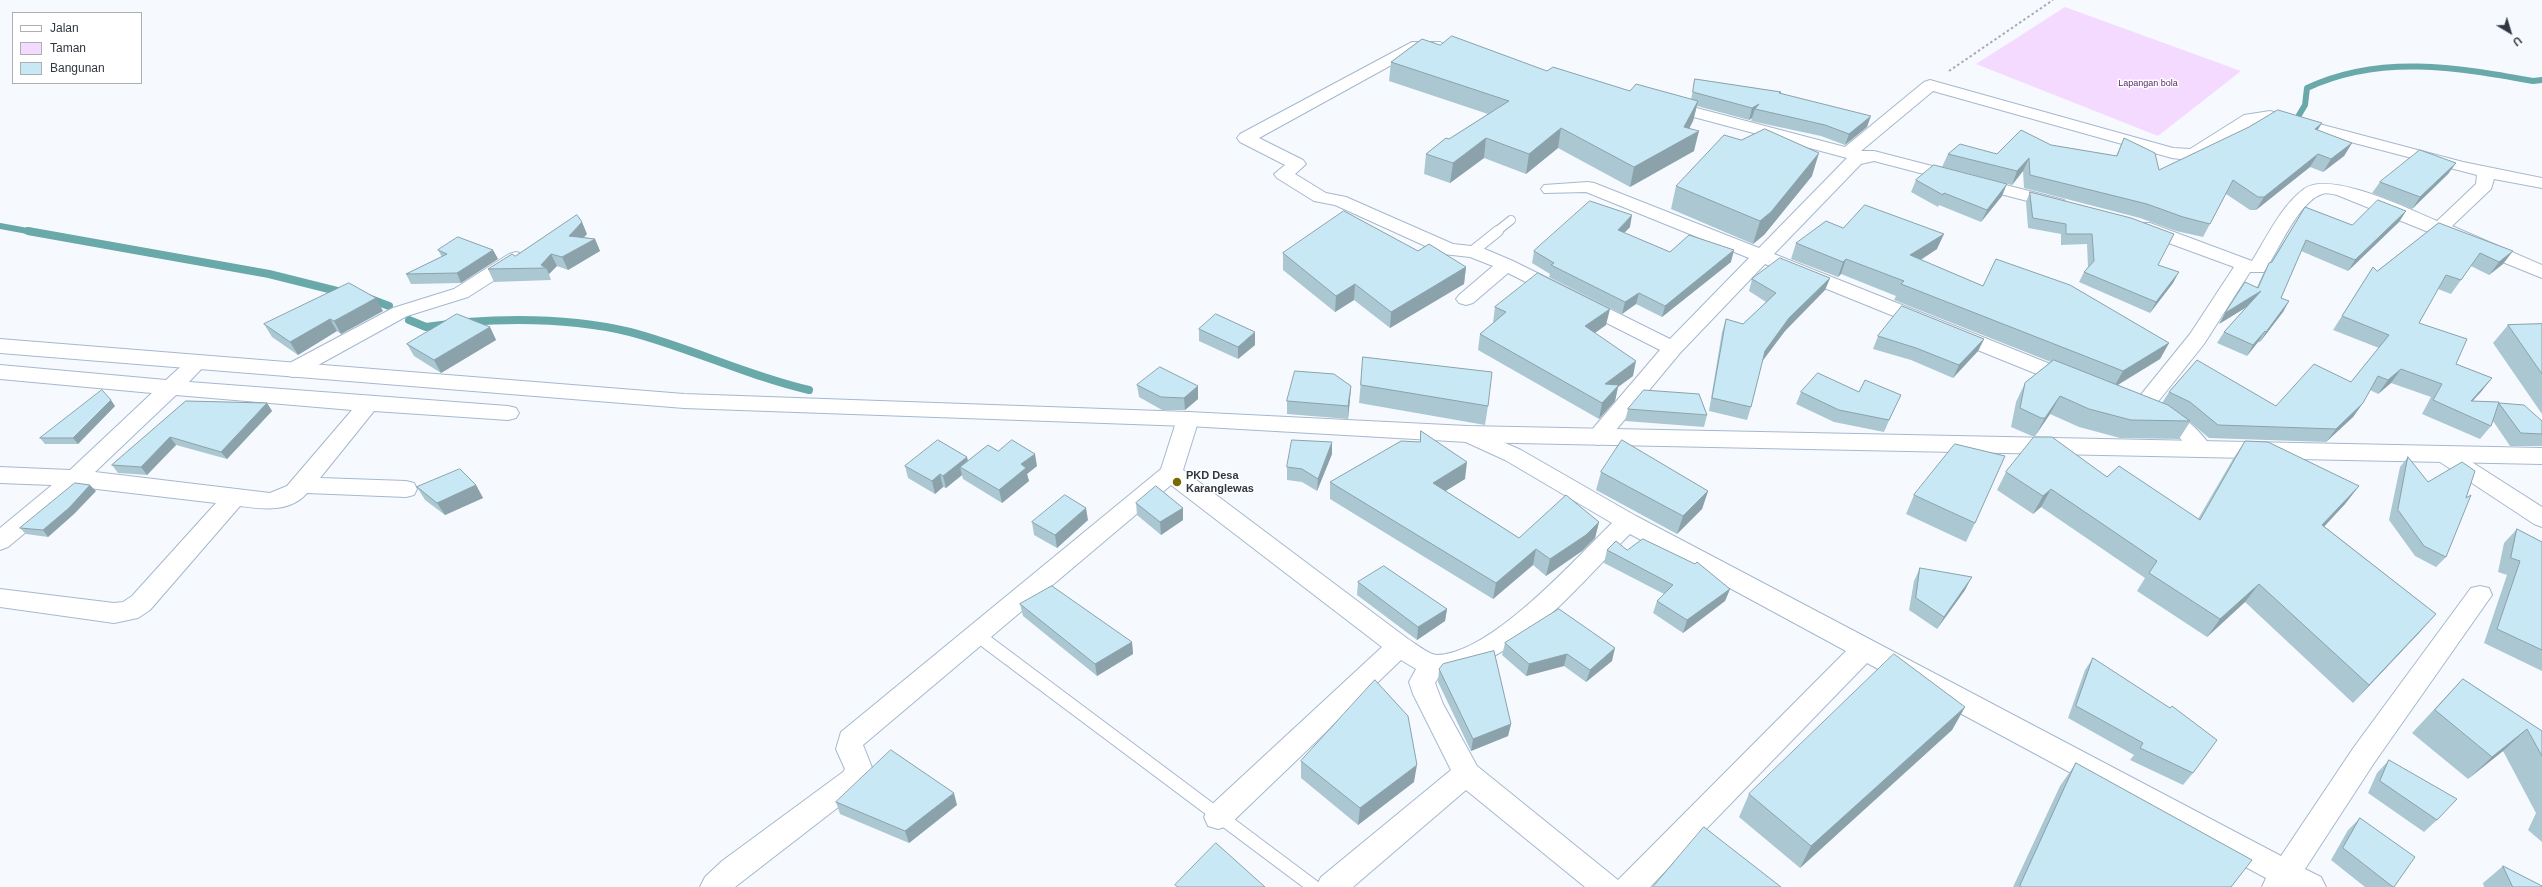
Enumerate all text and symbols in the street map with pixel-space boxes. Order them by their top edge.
legend [12,12,142,84]
north arrow [2490,12,2530,52]
text: Jalan [50,21,79,35]
text: U [2511,34,2524,49]
text: Taman [50,41,86,55]
text: Bangunan [50,61,105,75]
park label: Lapangan bola [2118,79,2178,89]
place label: PKD Desa Karanglewas [1186,469,1254,495]
marker: PKD Desa Karanglewas [1171,476,1183,488]

